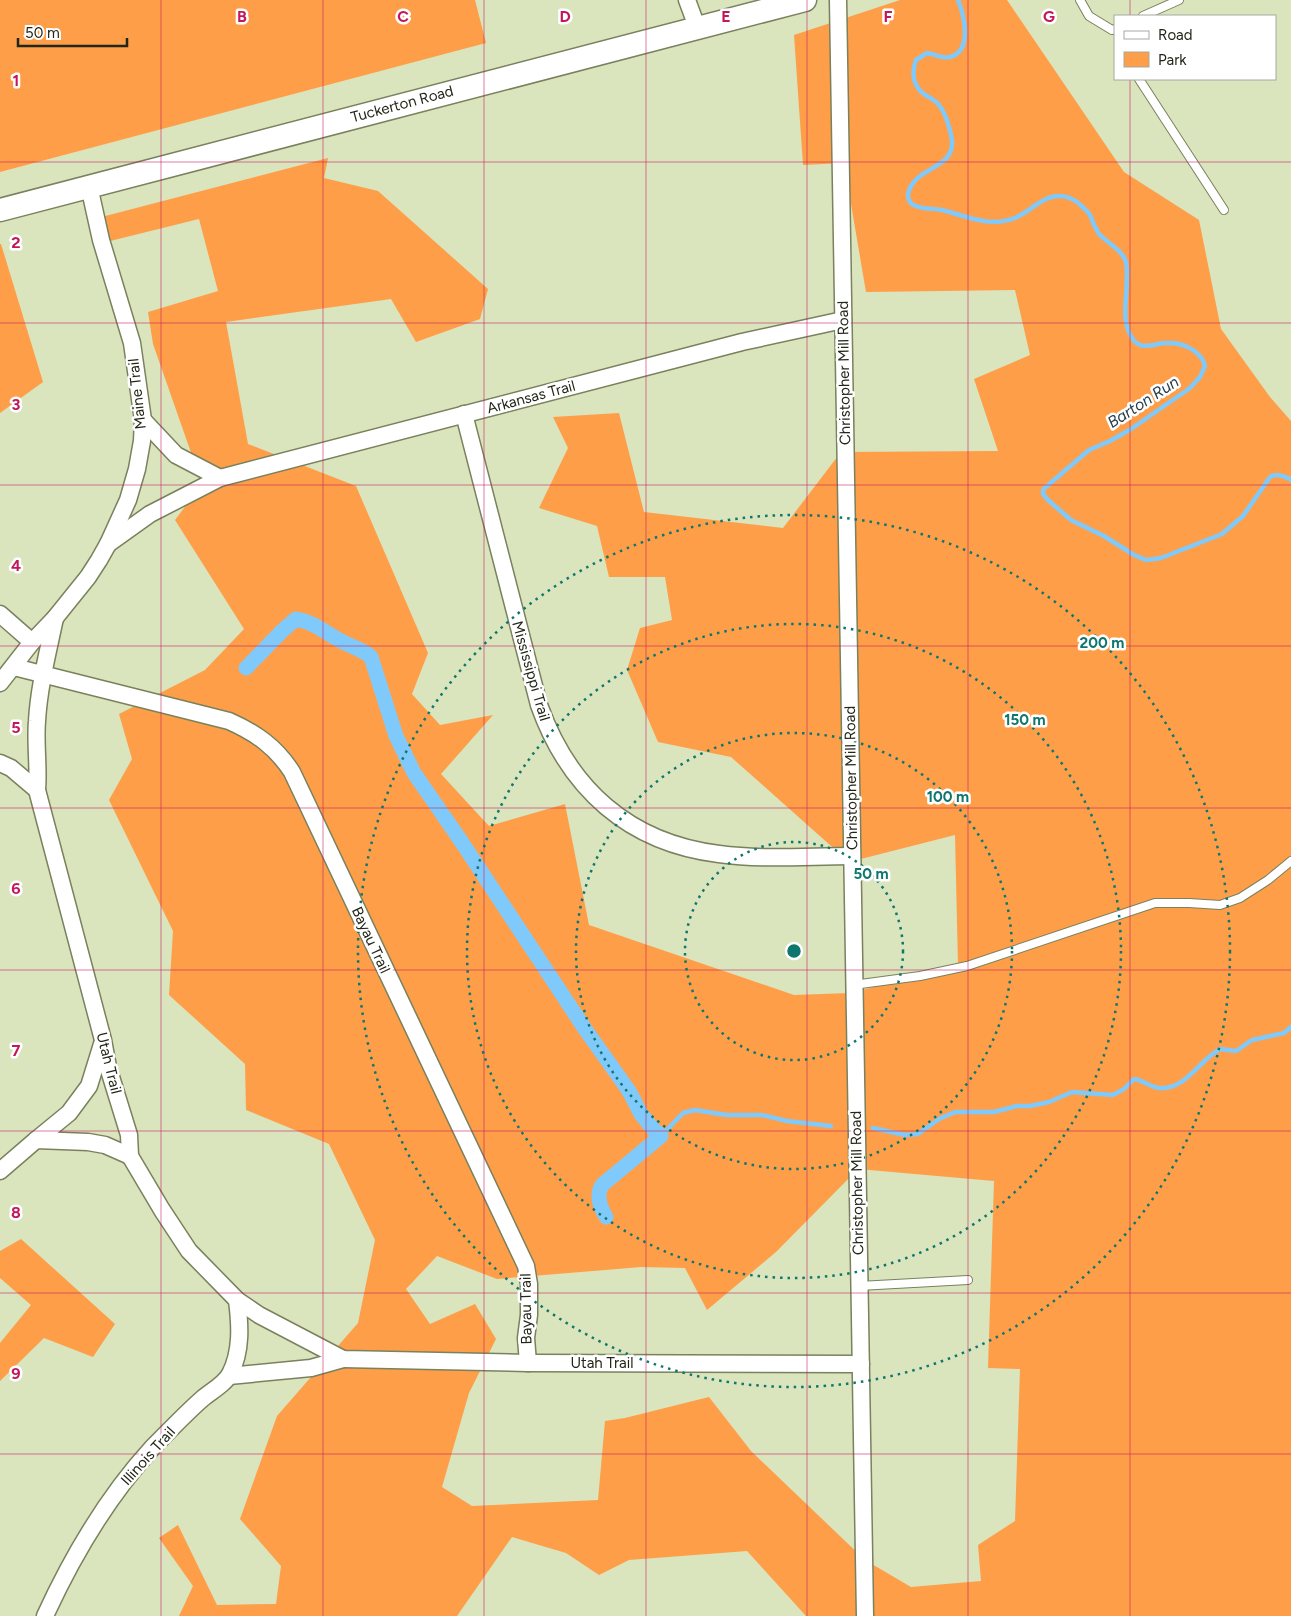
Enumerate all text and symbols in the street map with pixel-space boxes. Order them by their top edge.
text: B [237,7,247,26]
text: C [397,7,409,26]
text: D [559,7,571,26]
text: E [721,7,731,26]
text: F [884,7,893,26]
text: G [1043,7,1055,26]
scale bar [18,15,126,47]
legend [1114,15,1276,80]
text: 50 m [25,24,60,42]
text: Road [1158,26,1193,44]
text: Park [1158,51,1187,69]
text: 1 [13,71,19,90]
street label: Tuckerton Road [349,82,455,126]
text: 2 [11,233,21,252]
street label: Christopher Mill Road [834,301,854,445]
street label: Maine Trail [124,358,150,430]
water label: Barton Run [1104,372,1182,432]
street label: Arkansas Trail [485,377,577,417]
text: 3 [12,395,21,414]
text: 4 [11,556,21,575]
street label: Mississippi Trail [508,619,554,723]
text: 200 m [1080,634,1124,652]
street label: Christopher Mill Road [841,706,861,850]
text: 150 m [1004,711,1046,729]
text: 5 [11,718,21,737]
text: 100 m [927,788,969,806]
text: 50 m [853,865,889,883]
text: 6 [11,879,21,898]
street label: Bayau Trail [348,904,394,976]
centre of rings [785,942,803,960]
street label: Utah Trail [93,1030,125,1096]
text: 7 [12,1041,21,1060]
street label: Christopher Mill Road [847,1111,867,1255]
text: 8 [11,1203,21,1222]
street label: Bayau Trail [516,1273,536,1345]
street label: Utah Trail [570,1354,634,1372]
text: 9 [11,1364,21,1383]
street label: Illinois Trail [117,1423,179,1489]

